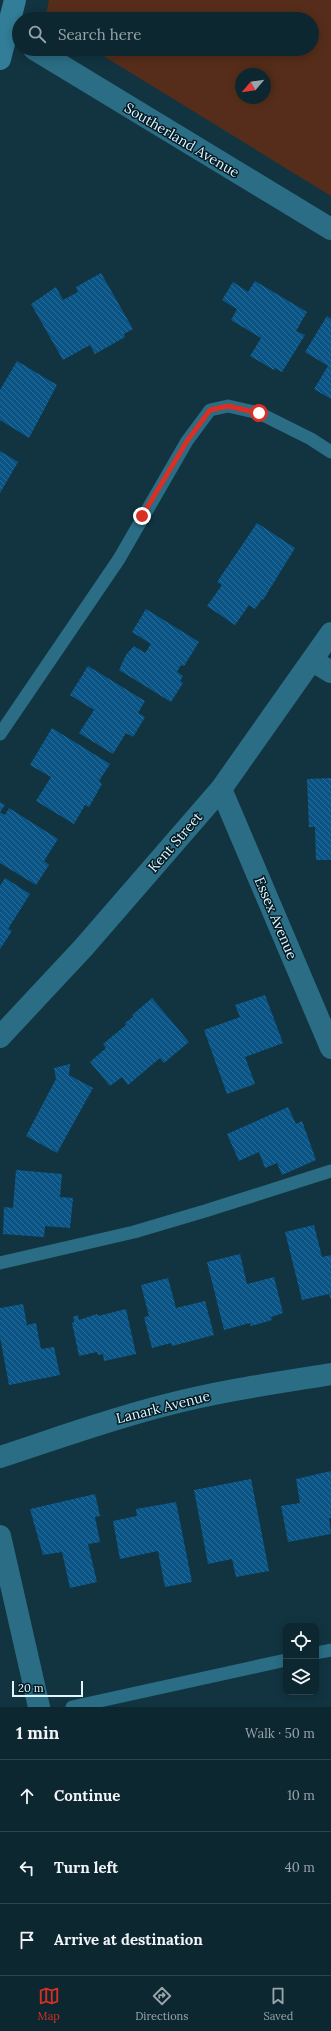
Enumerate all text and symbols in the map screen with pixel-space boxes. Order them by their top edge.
search box [12,12,319,56]
icon: search [26,23,48,45]
text: Search here [58,25,141,44]
north arrow [235,68,271,104]
street label: Southerland Avenue [121,99,243,182]
route start [250,404,268,422]
route end [133,507,151,525]
street label: Kent Street [144,808,206,876]
street label: Essex Avenue [251,874,302,962]
street label: Lanark Avenue [114,1387,212,1427]
map controls [283,1623,319,1695]
button: locate [283,1623,319,1659]
button: layers [283,1659,319,1695]
scale bar [12,1679,83,1698]
text: 20 m [18,1681,43,1695]
text: 1 min [16,1722,59,1744]
text: Walk · 50 m [245,1725,315,1742]
icon: ahead [16,1785,38,1807]
text: Continue [54,1786,120,1805]
text: 10 m [287,1787,315,1804]
icon: left [16,1857,38,1879]
text: Turn left [54,1858,118,1877]
text: 40 m [285,1859,315,1876]
icon: arrive [16,1929,38,1951]
text: Arrive at destination [54,1930,203,1949]
tab: Map [38,1985,60,2023]
tab: Directions [135,1985,188,2023]
tab: Saved [264,1985,293,2023]

